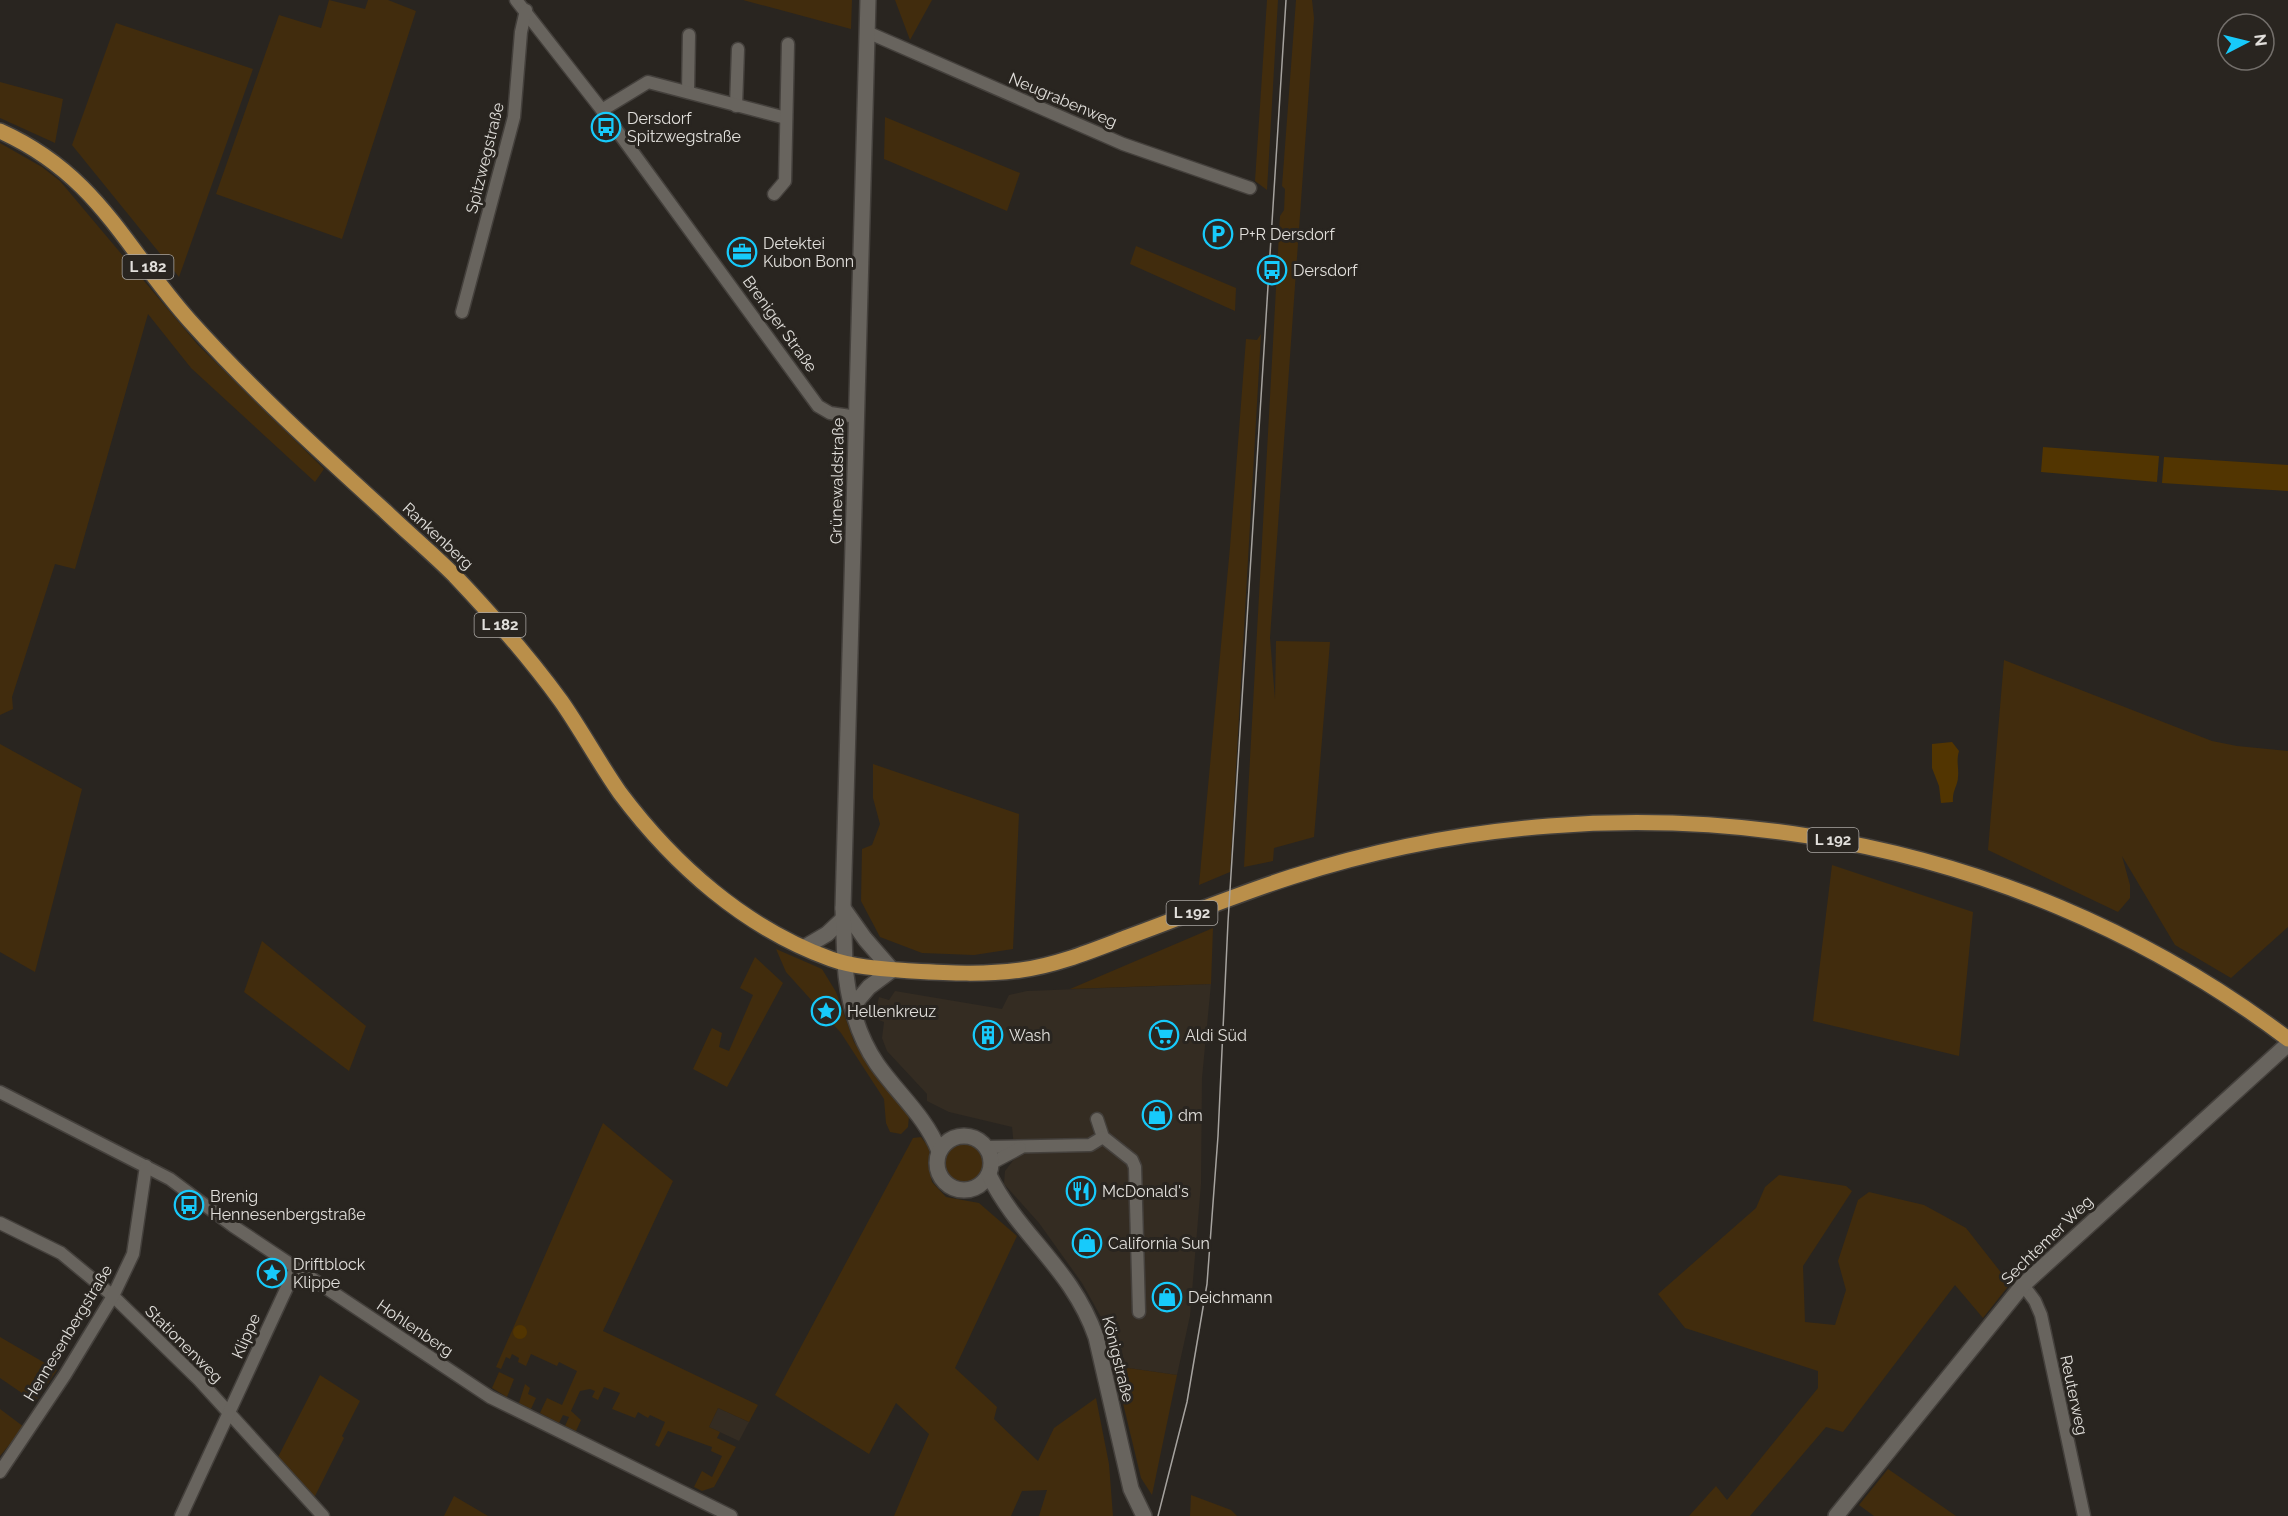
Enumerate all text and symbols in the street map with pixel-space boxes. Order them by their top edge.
north arrow [2216,12,2276,72]
text: N [2250,33,2271,47]
street label: Neugrabenweg [1006,69,1120,131]
street label: Spitzwegstraße [462,100,508,216]
place label: Dersdorf Spitzwegstraße [627,109,741,146]
bus stop icon: Dersdorf Spitzwegstraße [590,111,622,143]
parking icon: P+R Dersdorf [1202,218,1234,250]
place label: P+R Dersdorf [1239,225,1335,244]
place label: Detektei Kubon Bonn [763,234,854,271]
office icon: Detektei Kubon Bonn [726,236,758,268]
bus stop icon: Dersdorf [1256,254,1288,286]
road number: L 182 [122,255,174,279]
place label: Dersdorf [1293,261,1358,280]
street label: Breniger Straße [739,272,821,376]
street label: Grünewaldstraße [826,418,848,544]
street label: Rankenberg [399,498,477,574]
road number: L 182 [474,613,526,637]
road number: L 192 [1808,828,1858,852]
road number: L 192 [1166,901,1218,925]
place icon: Hellenkreuz [810,995,842,1027]
place label: Hellenkreuz [847,1002,936,1021]
building icon: Wash [972,1019,1004,1051]
supermarket icon: Aldi Süd [1148,1019,1180,1051]
place label: Wash [1009,1026,1051,1045]
place label: Aldi Süd [1185,1026,1247,1045]
shop icon: dm [1141,1099,1173,1131]
place label: dm [1178,1106,1203,1125]
restaurant icon: McDonald's [1065,1175,1097,1207]
place label: McDonald's [1102,1182,1189,1201]
place label: Brenig Hennesenbergstraße [210,1187,366,1224]
bus stop icon: Brenig Hennesenbergstraße [173,1189,205,1221]
street label: Sechtemer Weg [1997,1192,2097,1288]
shop icon: California Sun [1071,1227,1103,1259]
place label: California Sun [1108,1234,1210,1253]
place label: Driftblock Klippe [293,1255,366,1292]
place icon: Driftblock Klippe [256,1257,288,1289]
street label: Hennesenbergstraße [20,1261,116,1405]
shop icon: Deichmann [1151,1281,1183,1313]
place label: Deichmann [1188,1288,1273,1307]
street label: Hohlenberg [373,1295,457,1361]
street label: Stationenweg [141,1301,227,1387]
street label: Klippe [228,1311,264,1361]
street label: Königstraße [1098,1314,1138,1404]
street label: Reuterweg [2056,1353,2092,1437]

